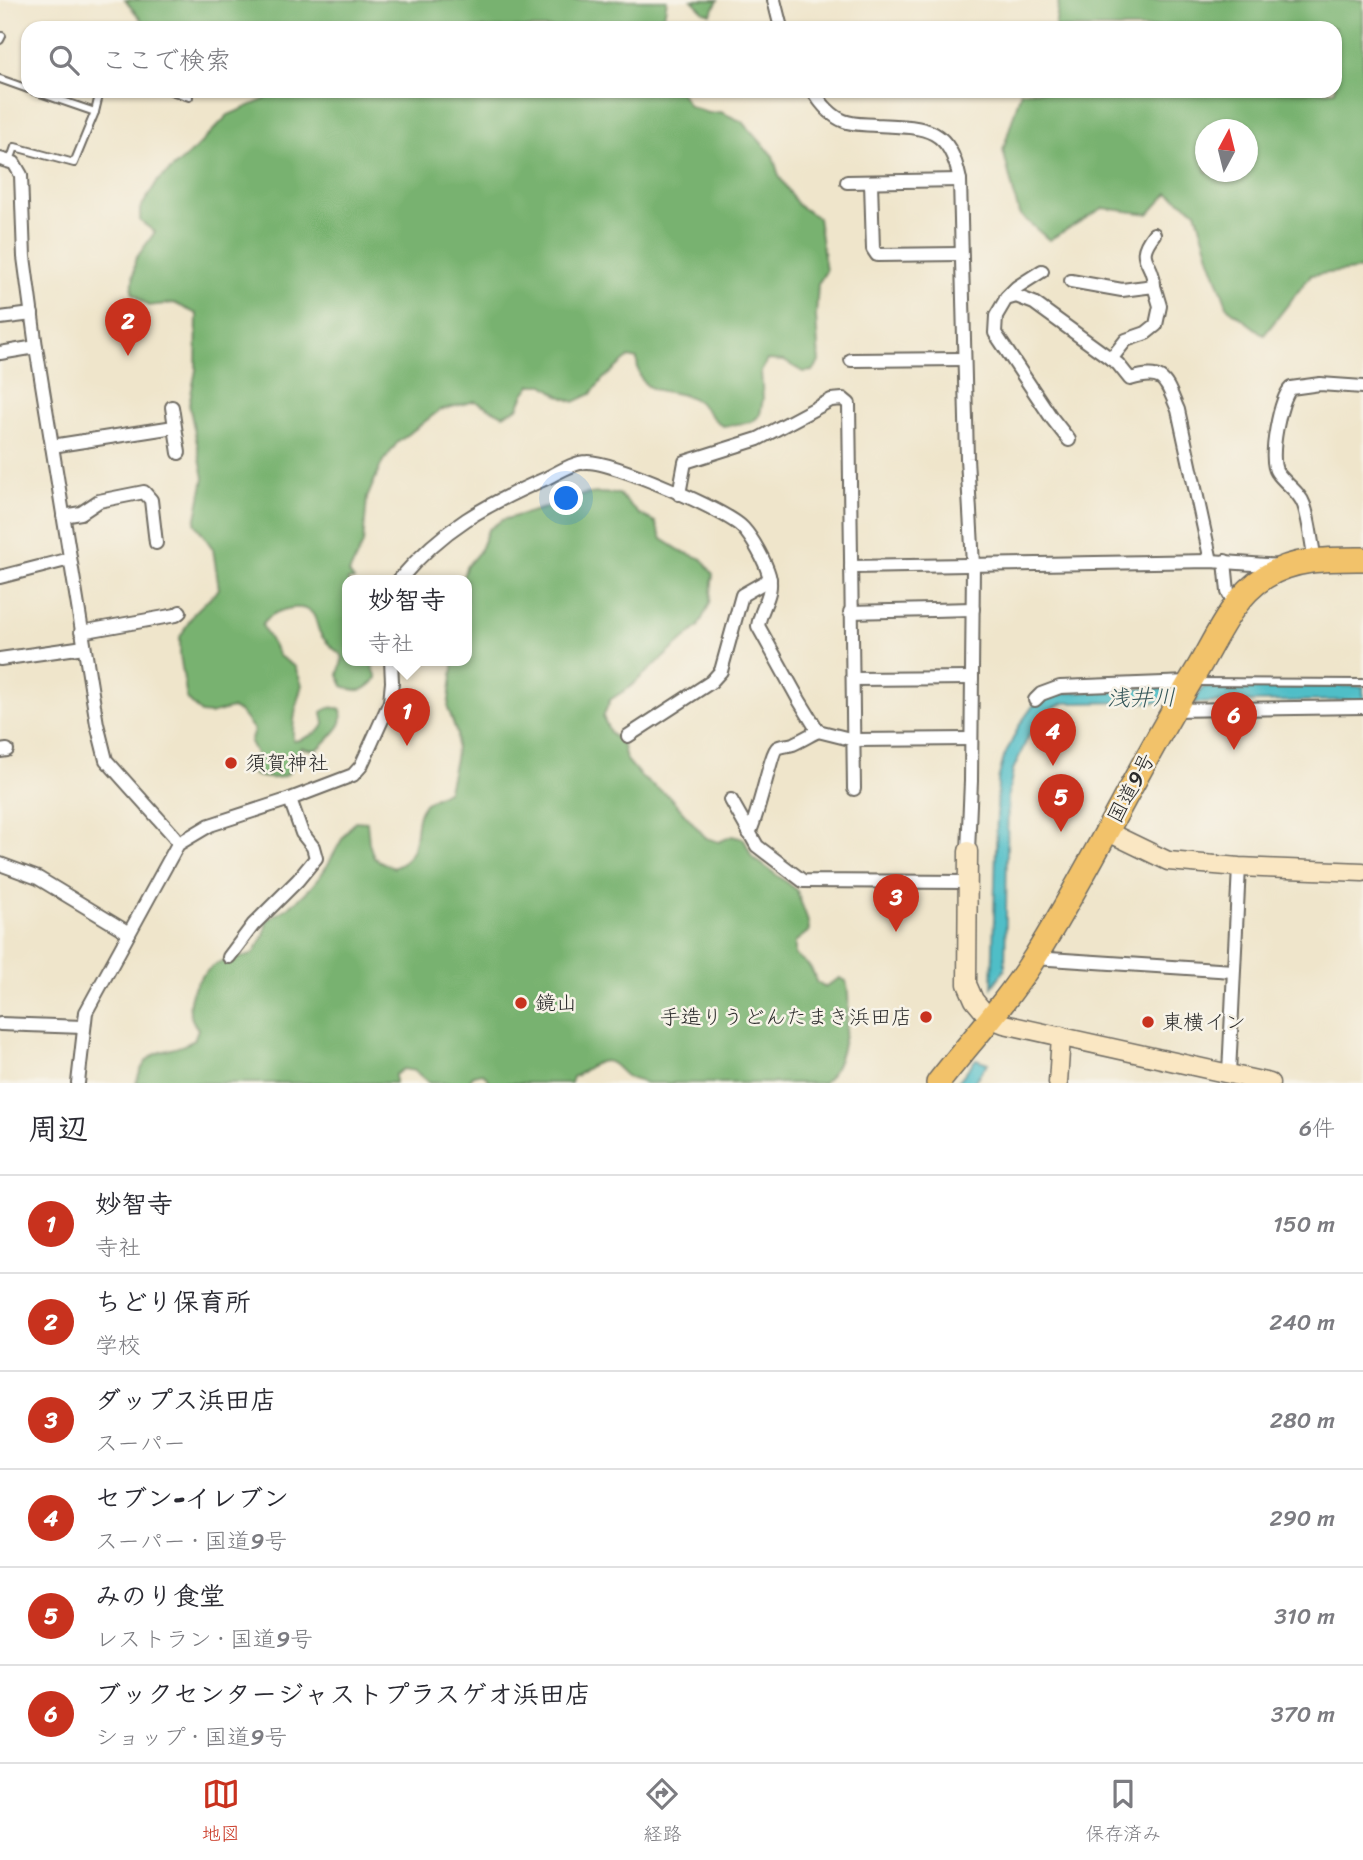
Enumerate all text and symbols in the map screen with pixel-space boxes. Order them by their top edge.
search box [21,21,1342,98]
text: ここで検索 [101,37,231,83]
icon: search [45,41,83,79]
north arrow [1195,119,1258,182]
pin: 2 [105,298,151,356]
your location [549,481,583,515]
popup [342,575,472,666]
text: 妙智寺 [368,577,446,623]
text: 寺社 [368,623,414,664]
water label: 浅井川 [1106,677,1176,719]
pin: 1 [384,688,430,746]
pin: 6 [1211,692,1257,750]
pin: 4 [1030,708,1076,766]
place label: 須賀神社 [245,744,329,782]
street label: 国道9号 [1096,746,1166,830]
marker: 須賀神社 [223,755,239,771]
pin: 5 [1038,774,1084,832]
pin: 3 [873,874,919,932]
place label: 鏡山 [535,984,577,1022]
marker: 鏡山 [513,995,529,1011]
place label: 手造りうどんたまき浜田店 [660,998,912,1036]
place label: 東横イン [1162,1003,1246,1041]
marker: 手造りうどんたまき浜田店 [918,1009,934,1025]
marker: 東横イン [1140,1014,1156,1030]
text: 周辺 [28,1102,88,1156]
text: 6件 [1299,1108,1335,1149]
text: 妙智寺 [95,1181,173,1227]
text: 1 [46,1204,56,1245]
text: 150 m [1273,1204,1335,1245]
text: 寺社 [95,1227,141,1268]
text: ちどり保育所 [95,1279,251,1325]
text: 2 [44,1302,58,1343]
text: 240 m [1269,1302,1335,1343]
text: 学校 [95,1325,141,1366]
text: ダップス浜田店 [95,1377,276,1423]
text: 3 [45,1400,57,1441]
text: 280 m [1270,1400,1335,1441]
text: スーパー [95,1423,186,1464]
text: セブン-イレブン [95,1475,289,1521]
text: 4 [44,1498,58,1539]
text: 290 m [1269,1498,1335,1539]
text: スーパー · 国道9号 [95,1521,287,1562]
text: みのり食堂 [95,1573,225,1619]
text: 5 [44,1596,58,1637]
text: 310 m [1274,1596,1335,1637]
text: レストラン · 国道9号 [95,1619,313,1660]
text: ブックセンタージャストプラスゲオ浜田店 [95,1671,591,1717]
text: 6 [44,1694,58,1735]
text: 370 m [1271,1694,1335,1735]
text: ショップ · 国道9号 [95,1717,287,1758]
tab: 地図 [202,1775,240,1850]
tab: 経路 [643,1775,681,1850]
tab: 保存済み [1085,1775,1161,1850]

